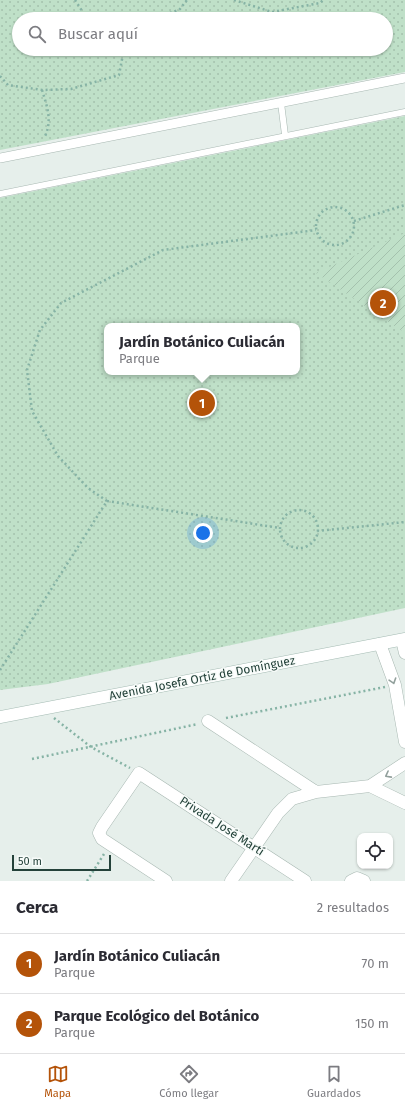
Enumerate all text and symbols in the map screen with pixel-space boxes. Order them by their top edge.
search box [12,12,393,56]
icon: search [26,23,48,45]
text: Buscar aquí [58,25,138,43]
pin: 2 [370,288,396,318]
popup [104,323,300,375]
text: Jardín Botánico Culiacán [119,333,285,351]
text: Parque [119,351,160,366]
pin: 1 [189,388,215,418]
your location [193,523,213,543]
street label: Avenida Josefa Ortiz de Domínguez [108,653,296,703]
one-way arrow [388,677,397,684]
one-way arrow [384,770,392,777]
street label: Privada José Martí [177,793,267,859]
map controls [357,833,393,869]
button: locate [357,833,393,869]
scale bar [12,853,111,872]
text: 50 m [18,855,42,868]
text: Cerca [16,897,58,918]
text: 2 resultados [317,900,389,915]
text: Jardín Botánico Culiacán [54,947,220,965]
text: 1 [26,956,32,971]
text: 70 m [362,956,389,971]
text: Parque [54,965,95,980]
text: Parque Ecológico del Botánico [54,1007,259,1025]
text: 2 [26,1016,32,1031]
text: 150 m [355,1016,389,1031]
text: Parque [54,1025,95,1040]
tab: Mapa [44,1063,71,1100]
tab: Cómo llegar [159,1063,219,1100]
tab: Guardados [307,1063,361,1100]

